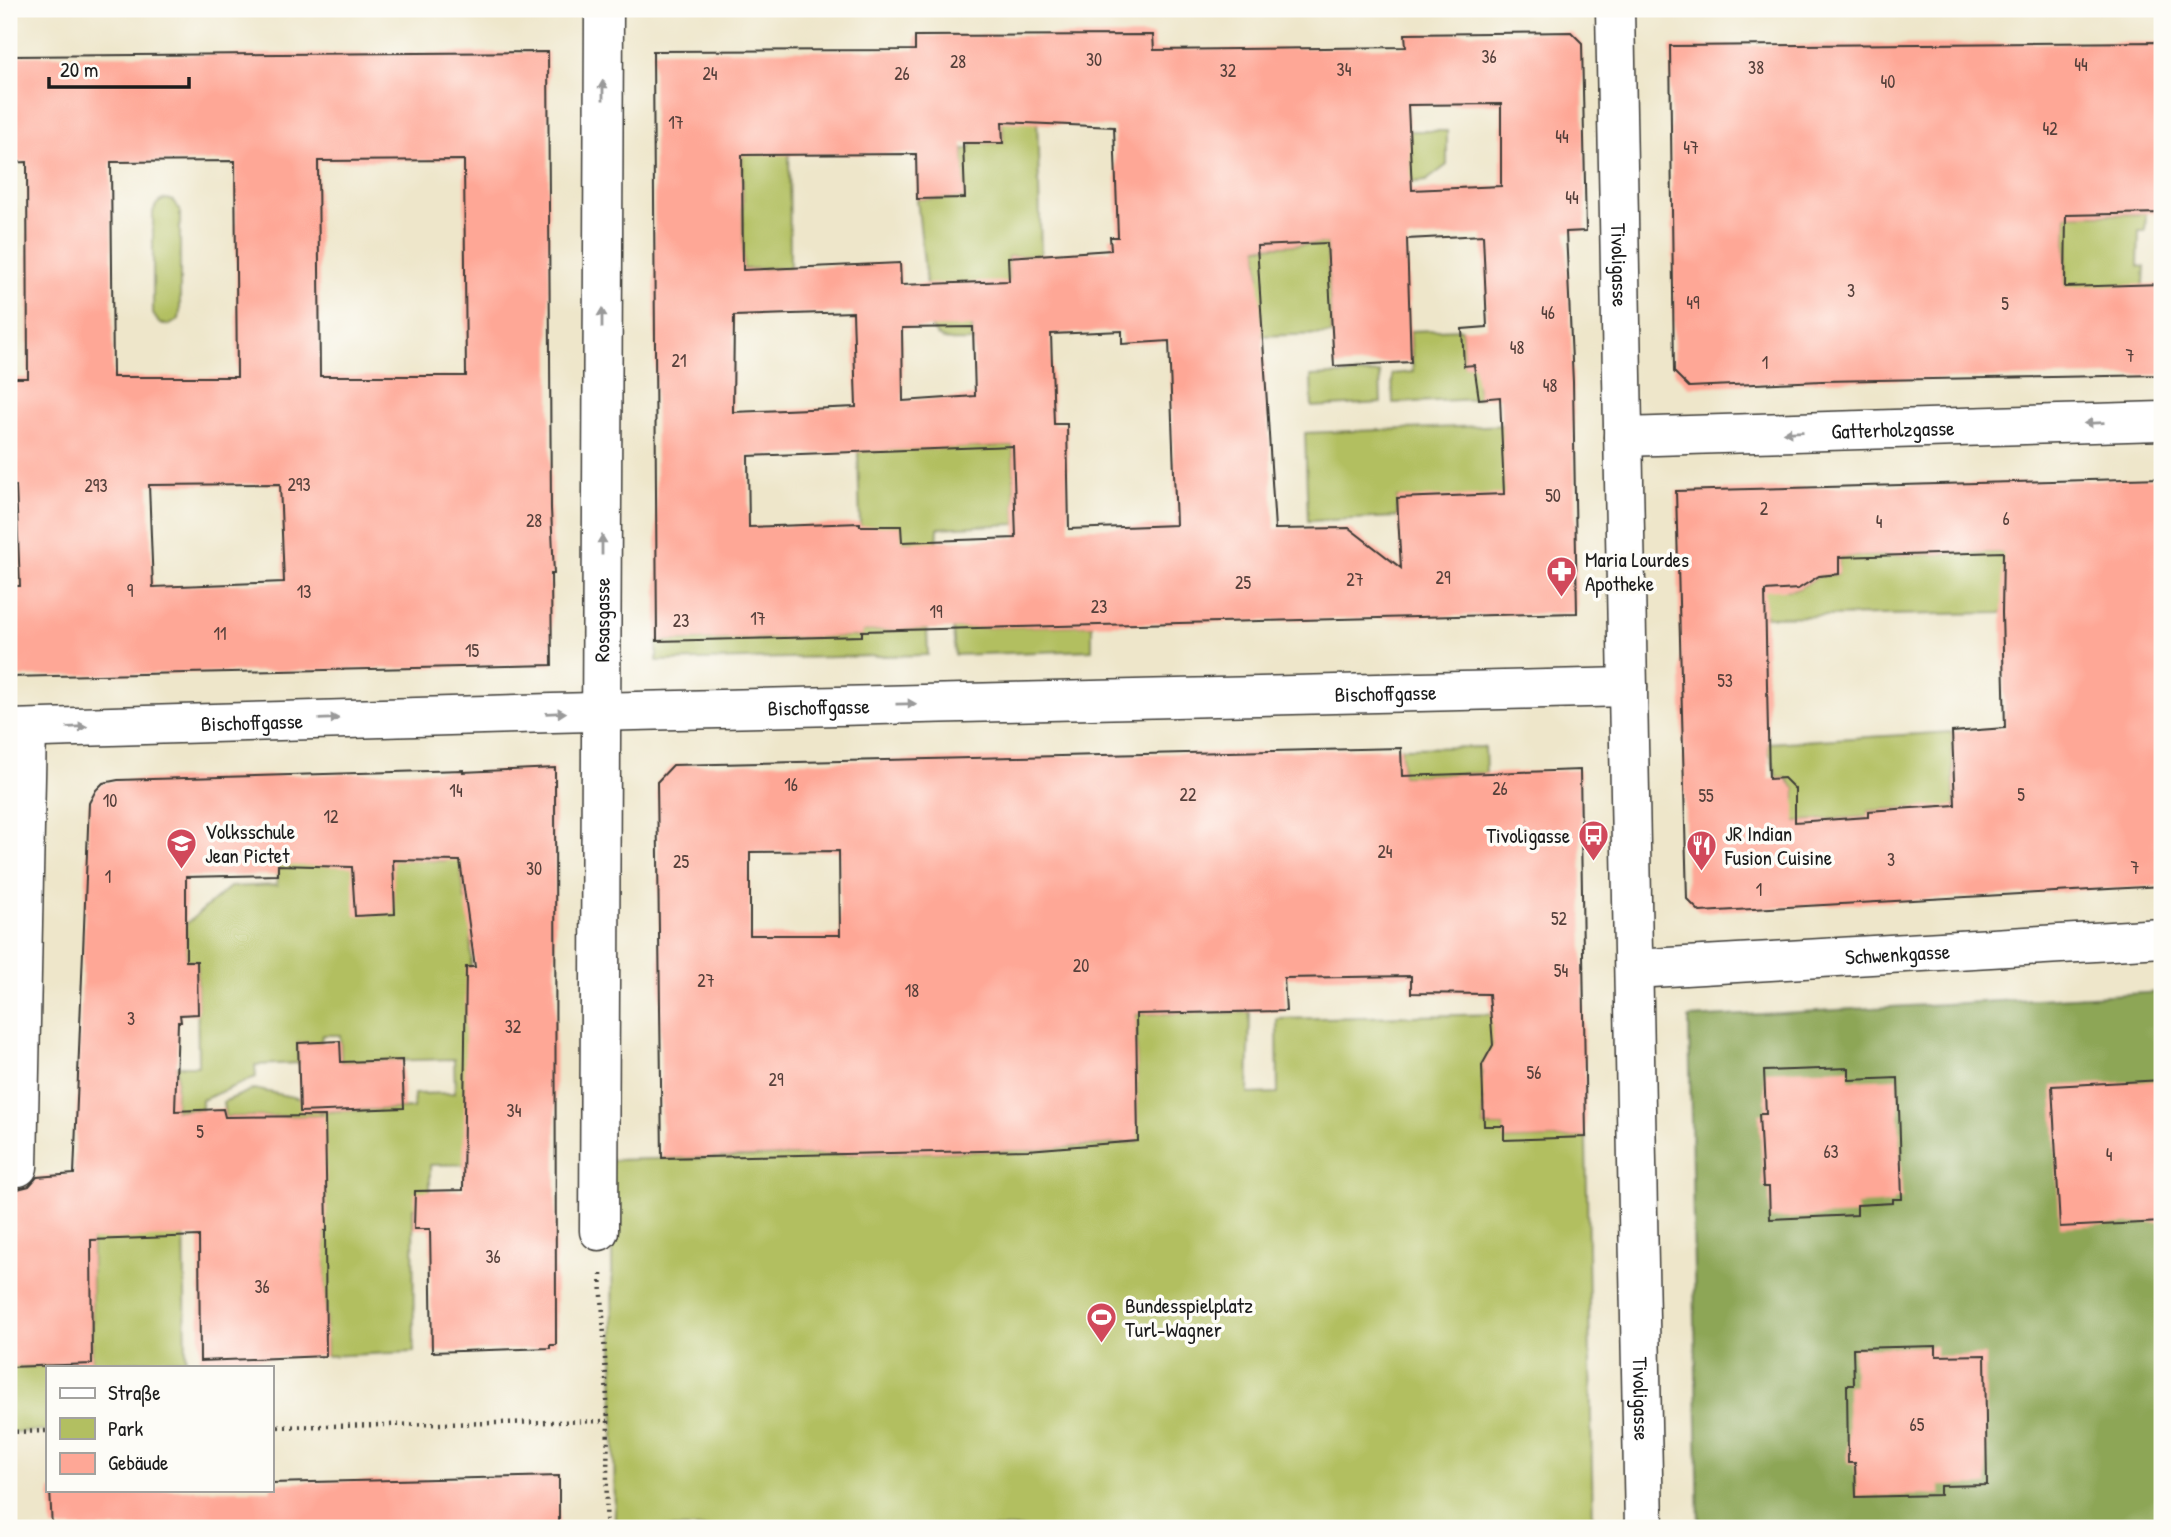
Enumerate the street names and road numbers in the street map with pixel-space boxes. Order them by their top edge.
street label: Tivoligasse [1605,223,1635,307]
street label: Gatterholzgasse [1831,413,1955,445]
street label: Rosasgasse [587,578,616,662]
street label: Bischoffgasse [1334,677,1437,709]
street label: Bischoffgasse [767,691,870,722]
street label: Bischoffgasse [200,706,303,738]
street label: Schwenkgasse [1844,936,1951,971]
street label: Tivoligasse [1626,1357,1657,1441]

